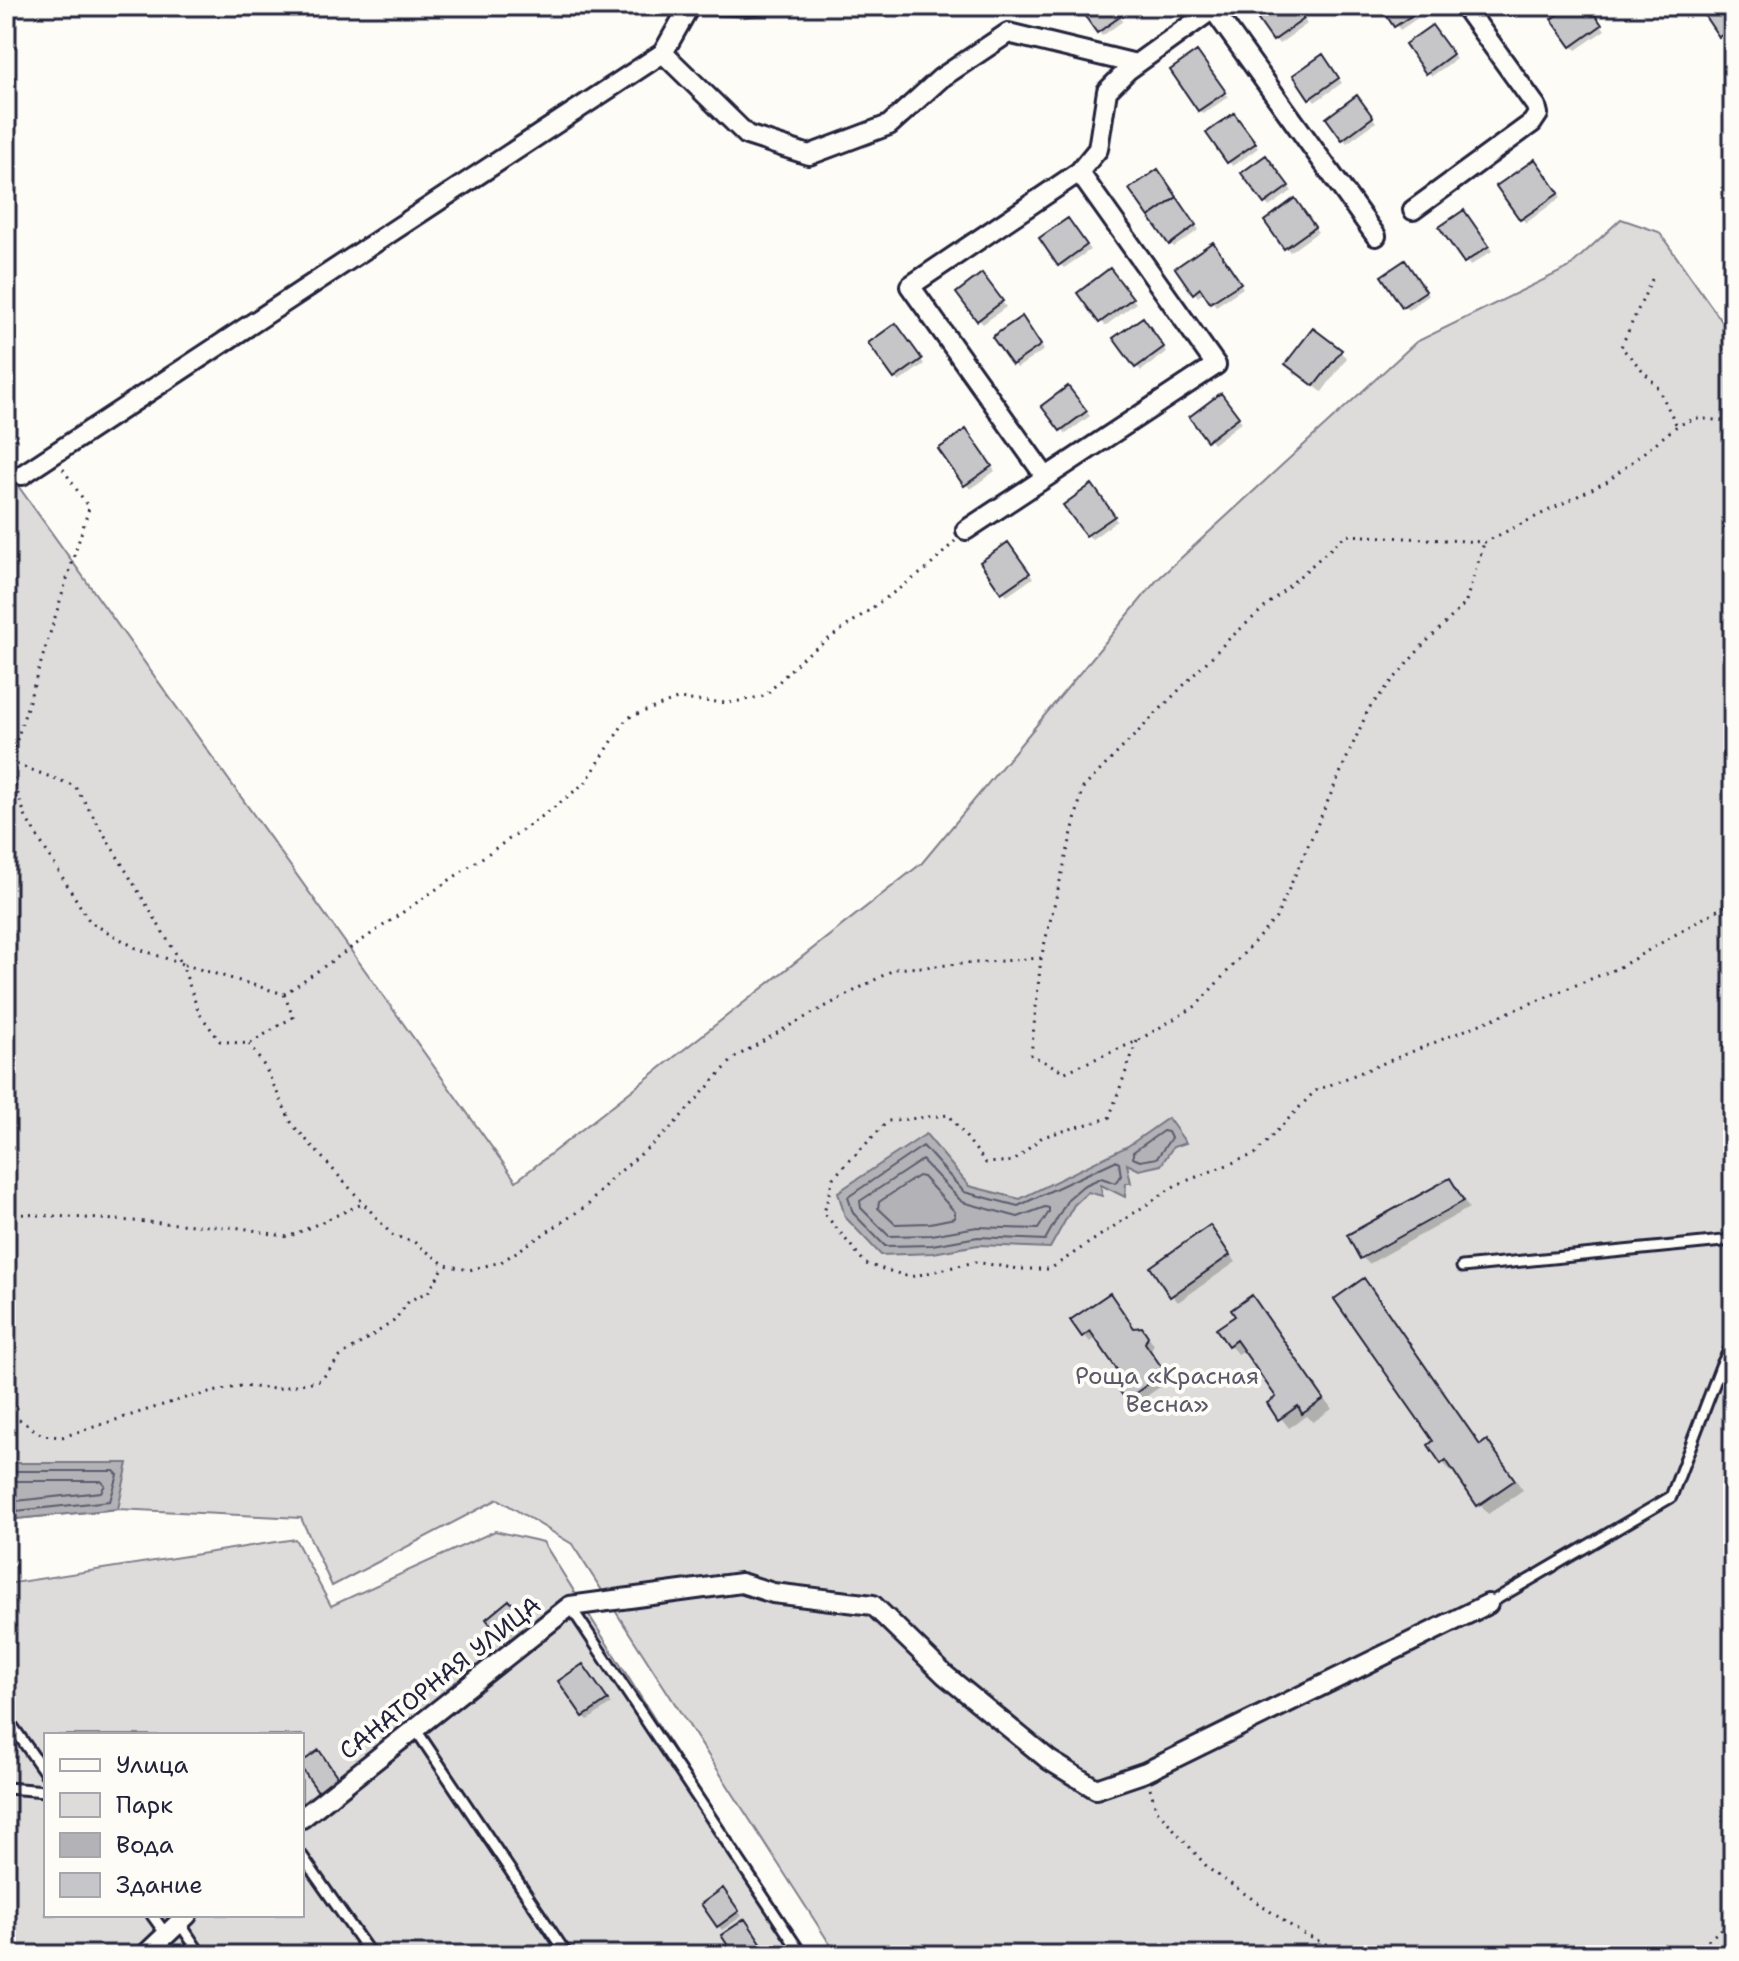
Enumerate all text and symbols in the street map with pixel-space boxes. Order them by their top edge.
park label: Роща «Красная Весна» [1075,1360,1259,1420]
street label: САНАТОРНАЯ УЛИЦА [333,1589,547,1767]
legend [44,1733,304,1917]
text: Улица [116,1749,189,1781]
text: Парк [116,1789,173,1821]
text: Вода [116,1829,174,1861]
text: Здание [116,1869,203,1901]

